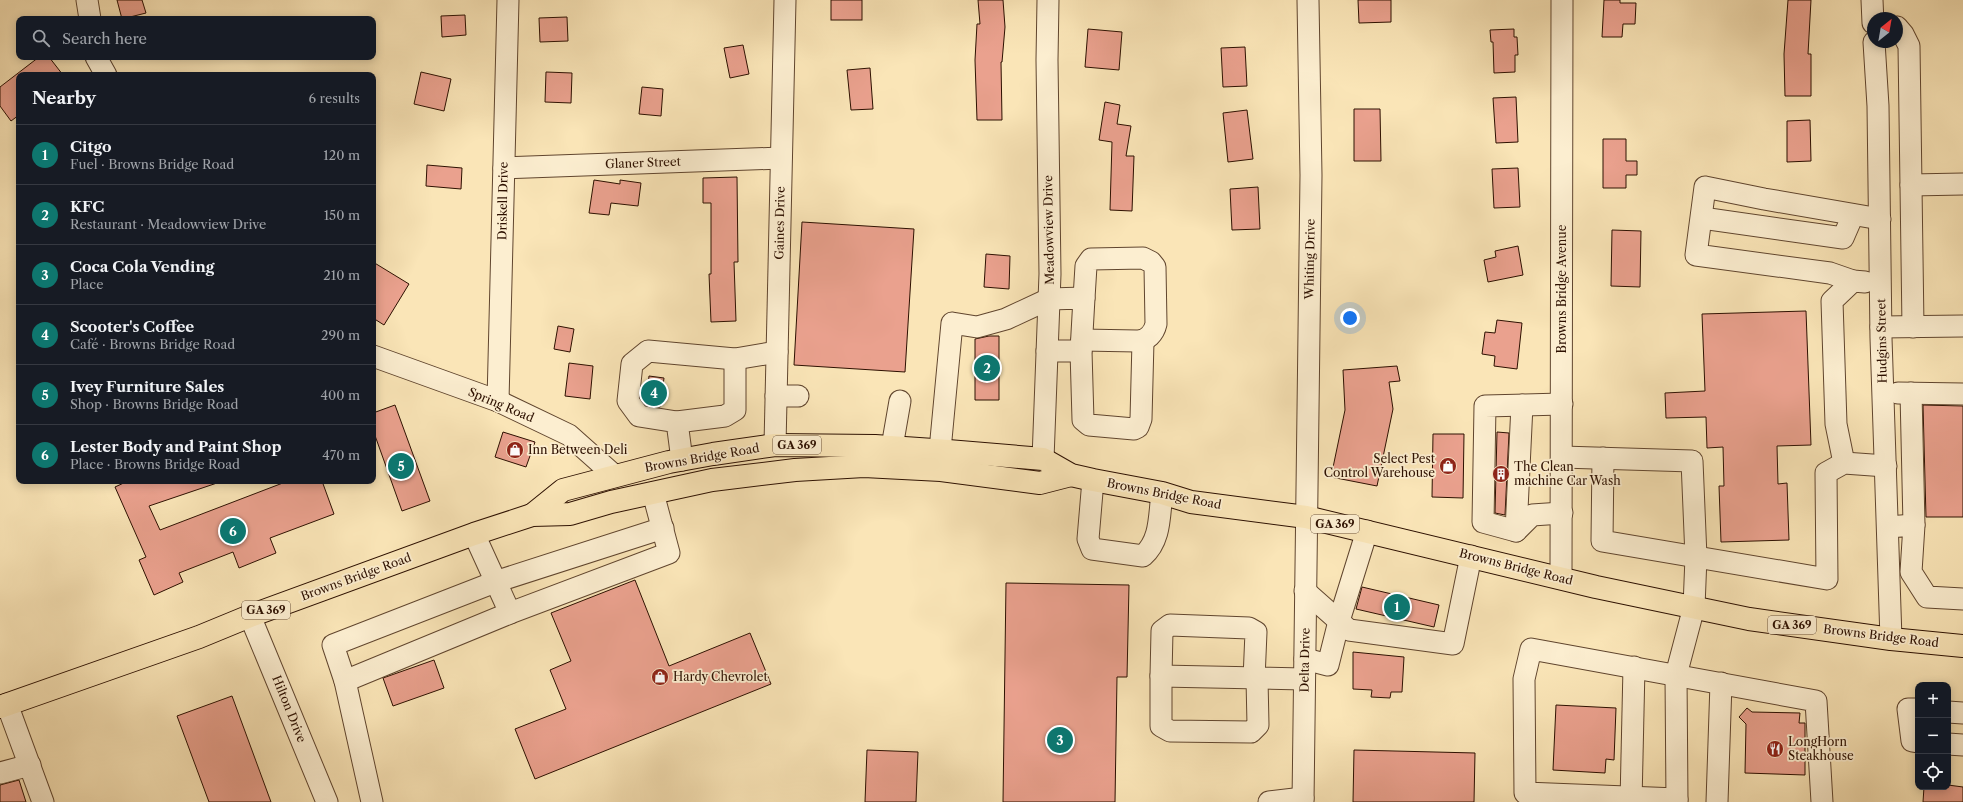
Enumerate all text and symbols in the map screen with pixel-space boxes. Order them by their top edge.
north arrow [1867,12,1903,48]
search box [16,16,376,60]
icon: search [30,27,52,49]
text: Search here [62,29,147,48]
text: Nearby [32,88,96,108]
text: 6 results [309,90,360,106]
text: Citgo [70,137,112,156]
text: 1 [42,147,48,163]
text: 120 m [323,147,360,163]
street label: Glaner Street [605,154,682,171]
text: Fuel · Browns Bridge Road [70,156,234,172]
street label: Driskell Drive [494,161,511,240]
street label: Meadowview Drive [1040,175,1057,285]
street label: Gaines Drive [771,186,788,260]
text: KFC [70,197,104,216]
text: 2 [41,207,49,223]
text: 150 m [324,207,360,223]
text: Restaurant · Meadowview Drive [70,216,266,232]
street label: Whiting Drive [1301,218,1318,300]
street label: Browns Bridge Avenue [1554,224,1569,353]
text: Coca Cola Vending [70,257,214,276]
text: 3 [41,267,49,283]
text: 210 m [323,267,360,283]
text: Place [70,276,103,292]
street label: Hudgins Street [1873,298,1890,383]
your location [1340,308,1360,328]
text: Scooter's Coffee [70,317,194,336]
text: 4 [41,327,49,343]
text: 290 m [321,327,360,343]
text: Café · Browns Bridge Road [70,336,235,352]
pin: 2 [974,353,1000,383]
text: Ivey Furniture Sales [70,377,224,396]
pin: 4 [641,378,667,408]
street label: Spring Road [466,384,537,425]
text: 5 [41,387,49,403]
text: 400 m [320,387,360,403]
text: Shop · Browns Bridge Road [70,396,239,412]
road number: GA 369 [773,436,821,454]
text: Lester Body and Paint Shop [70,437,281,456]
shop icon: Inn Between Deli [505,440,525,460]
street label: Browns Bridge Road [643,440,761,475]
place label: Inn Between Deli [528,442,628,457]
text: 6 [41,447,49,463]
text: 470 m [322,447,360,463]
pin: 5 [388,451,414,481]
place label: Select Pest Control Warehouse [1324,451,1436,480]
text: Place · Browns Bridge Road [70,456,240,472]
shop icon: Select Pest Control Warehouse [1438,456,1458,476]
place label: The Clean machine Car Wash [1514,459,1621,488]
building icon: The Clean machine Car Wash [1491,464,1511,484]
street label: Browns Bridge Road [1106,475,1223,512]
road number: GA 369 [1311,515,1359,533]
pin: 6 [220,516,246,546]
street label: Browns Bridge Road [1458,545,1575,588]
street label: Browns Bridge Road [299,549,414,603]
pin: 1 [1384,592,1410,622]
road number: GA 369 [242,601,290,619]
road number: GA 369 [1768,616,1816,634]
street label: Browns Bridge Road [1822,621,1940,650]
street label: Delta Drive [1296,627,1313,693]
shop icon: Hardy Chevrolet [650,667,670,687]
place label: Hardy Chevrolet [673,669,768,684]
street label: Hilton Drive [269,673,310,745]
map controls [1915,682,1951,790]
button: + [1915,682,1951,718]
button: − [1915,718,1951,754]
pin: 3 [1047,725,1073,755]
place label: LongHorn Steakhouse [1788,734,1854,763]
restaurant icon: LongHorn Steakhouse [1765,739,1785,759]
button: locate [1915,754,1951,790]

